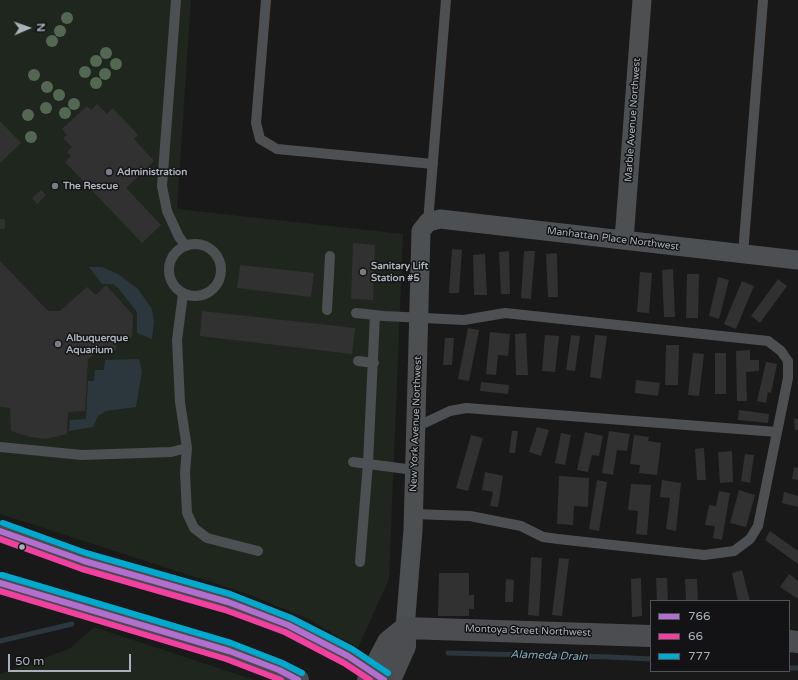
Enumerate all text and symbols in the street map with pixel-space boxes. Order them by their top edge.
north arrow [8,8,48,48]
text: N [34,23,47,32]
street label: Marble Avenue Northwest [623,58,643,182]
place label: Administration [117,166,187,178]
marker: Administration [104,167,114,177]
place label: The Rescue [63,180,118,192]
marker: The Rescue [50,181,60,191]
street label: Manhattan Place Northwest [546,225,680,253]
place label: Sanitary Lift Station #5 [371,260,428,284]
marker: Sanitary Lift Station #5 [358,267,368,277]
place label: Albuquerque Aquarium [66,332,128,356]
marker: Albuquerque Aquarium [53,339,63,349]
street label: New York Avenue Northwest [408,356,424,492]
unlabelled marker [17,542,27,552]
legend [650,600,790,672]
text: 766 [688,609,711,623]
street label: Montoya Street Northwest [465,623,591,639]
text: 66 [688,629,703,643]
scale bar [10,646,133,672]
water label: Alameda Drain [510,648,588,664]
text: 777 [688,649,711,663]
text: 50 m [15,654,44,668]

